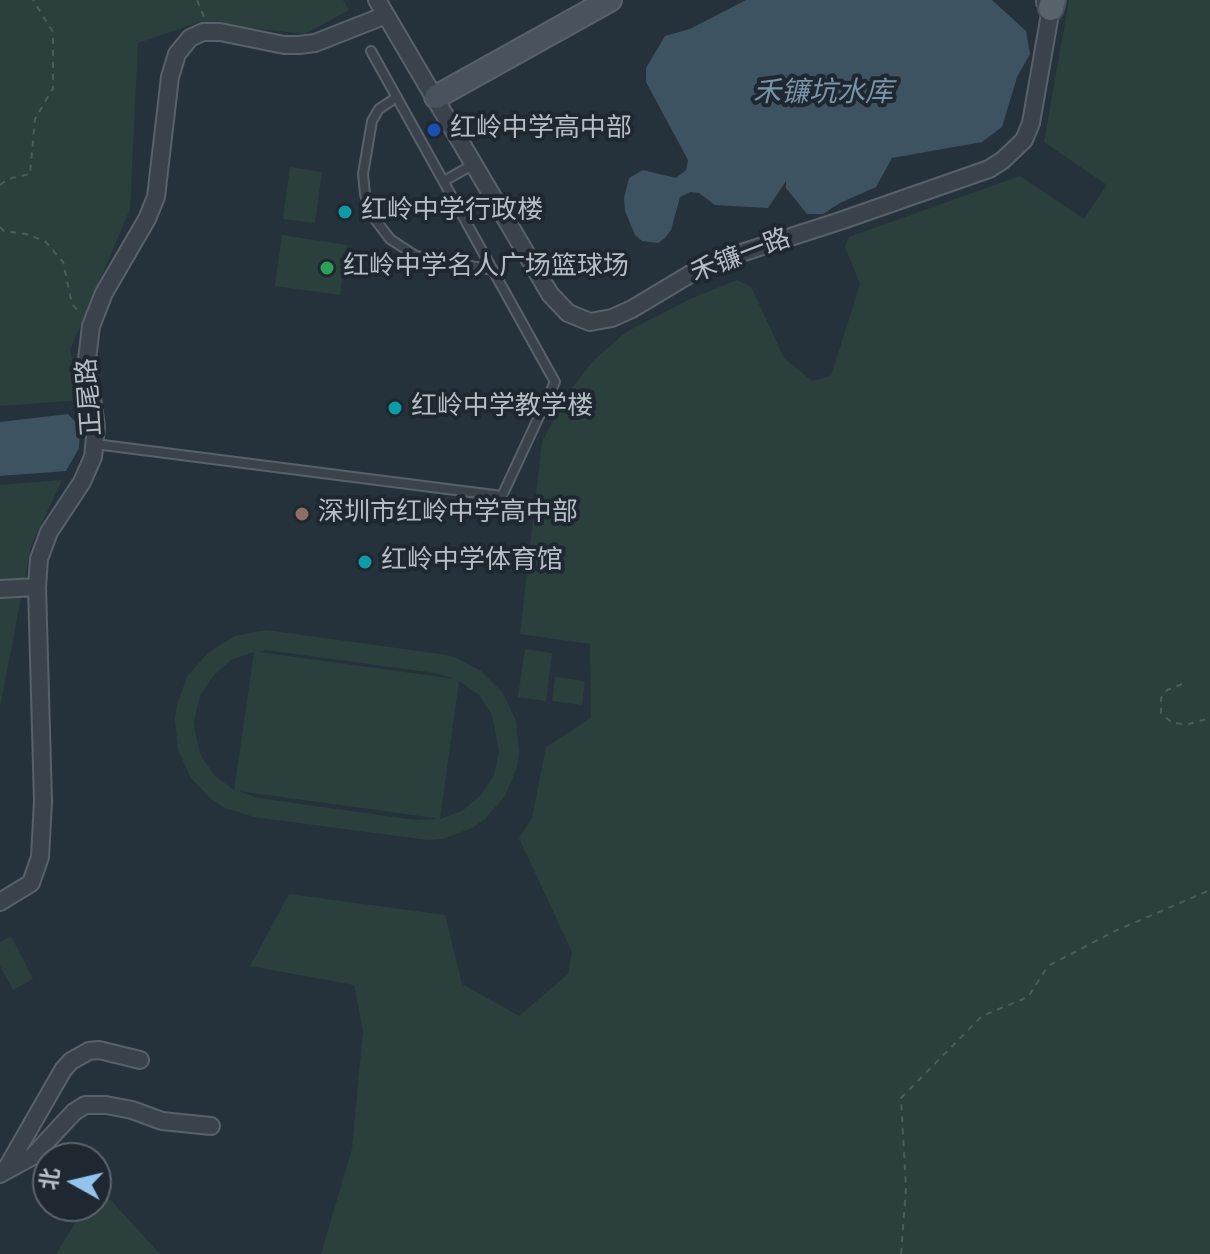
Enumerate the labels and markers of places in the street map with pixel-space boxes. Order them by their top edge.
place label: 红岭中学高中部 [450,114,632,146]
marker: 红岭中学高中部 [425,121,443,139]
place label: 红岭中学行政楼 [361,196,543,228]
marker: 红岭中学行政楼 [336,203,354,221]
place label: 红岭中学名人广场篮球场 [343,252,629,284]
marker: 红岭中学名人广场篮球场 [318,259,336,277]
place label: 红岭中学教学楼 [411,392,593,424]
marker: 红岭中学教学楼 [386,399,404,417]
place label: 深圳市红岭中学高中部 [318,498,578,530]
marker: 深圳市红岭中学高中部 [293,505,311,523]
place label: 红岭中学体育馆 [381,546,563,578]
marker: 红岭中学体育馆 [356,553,374,571]

